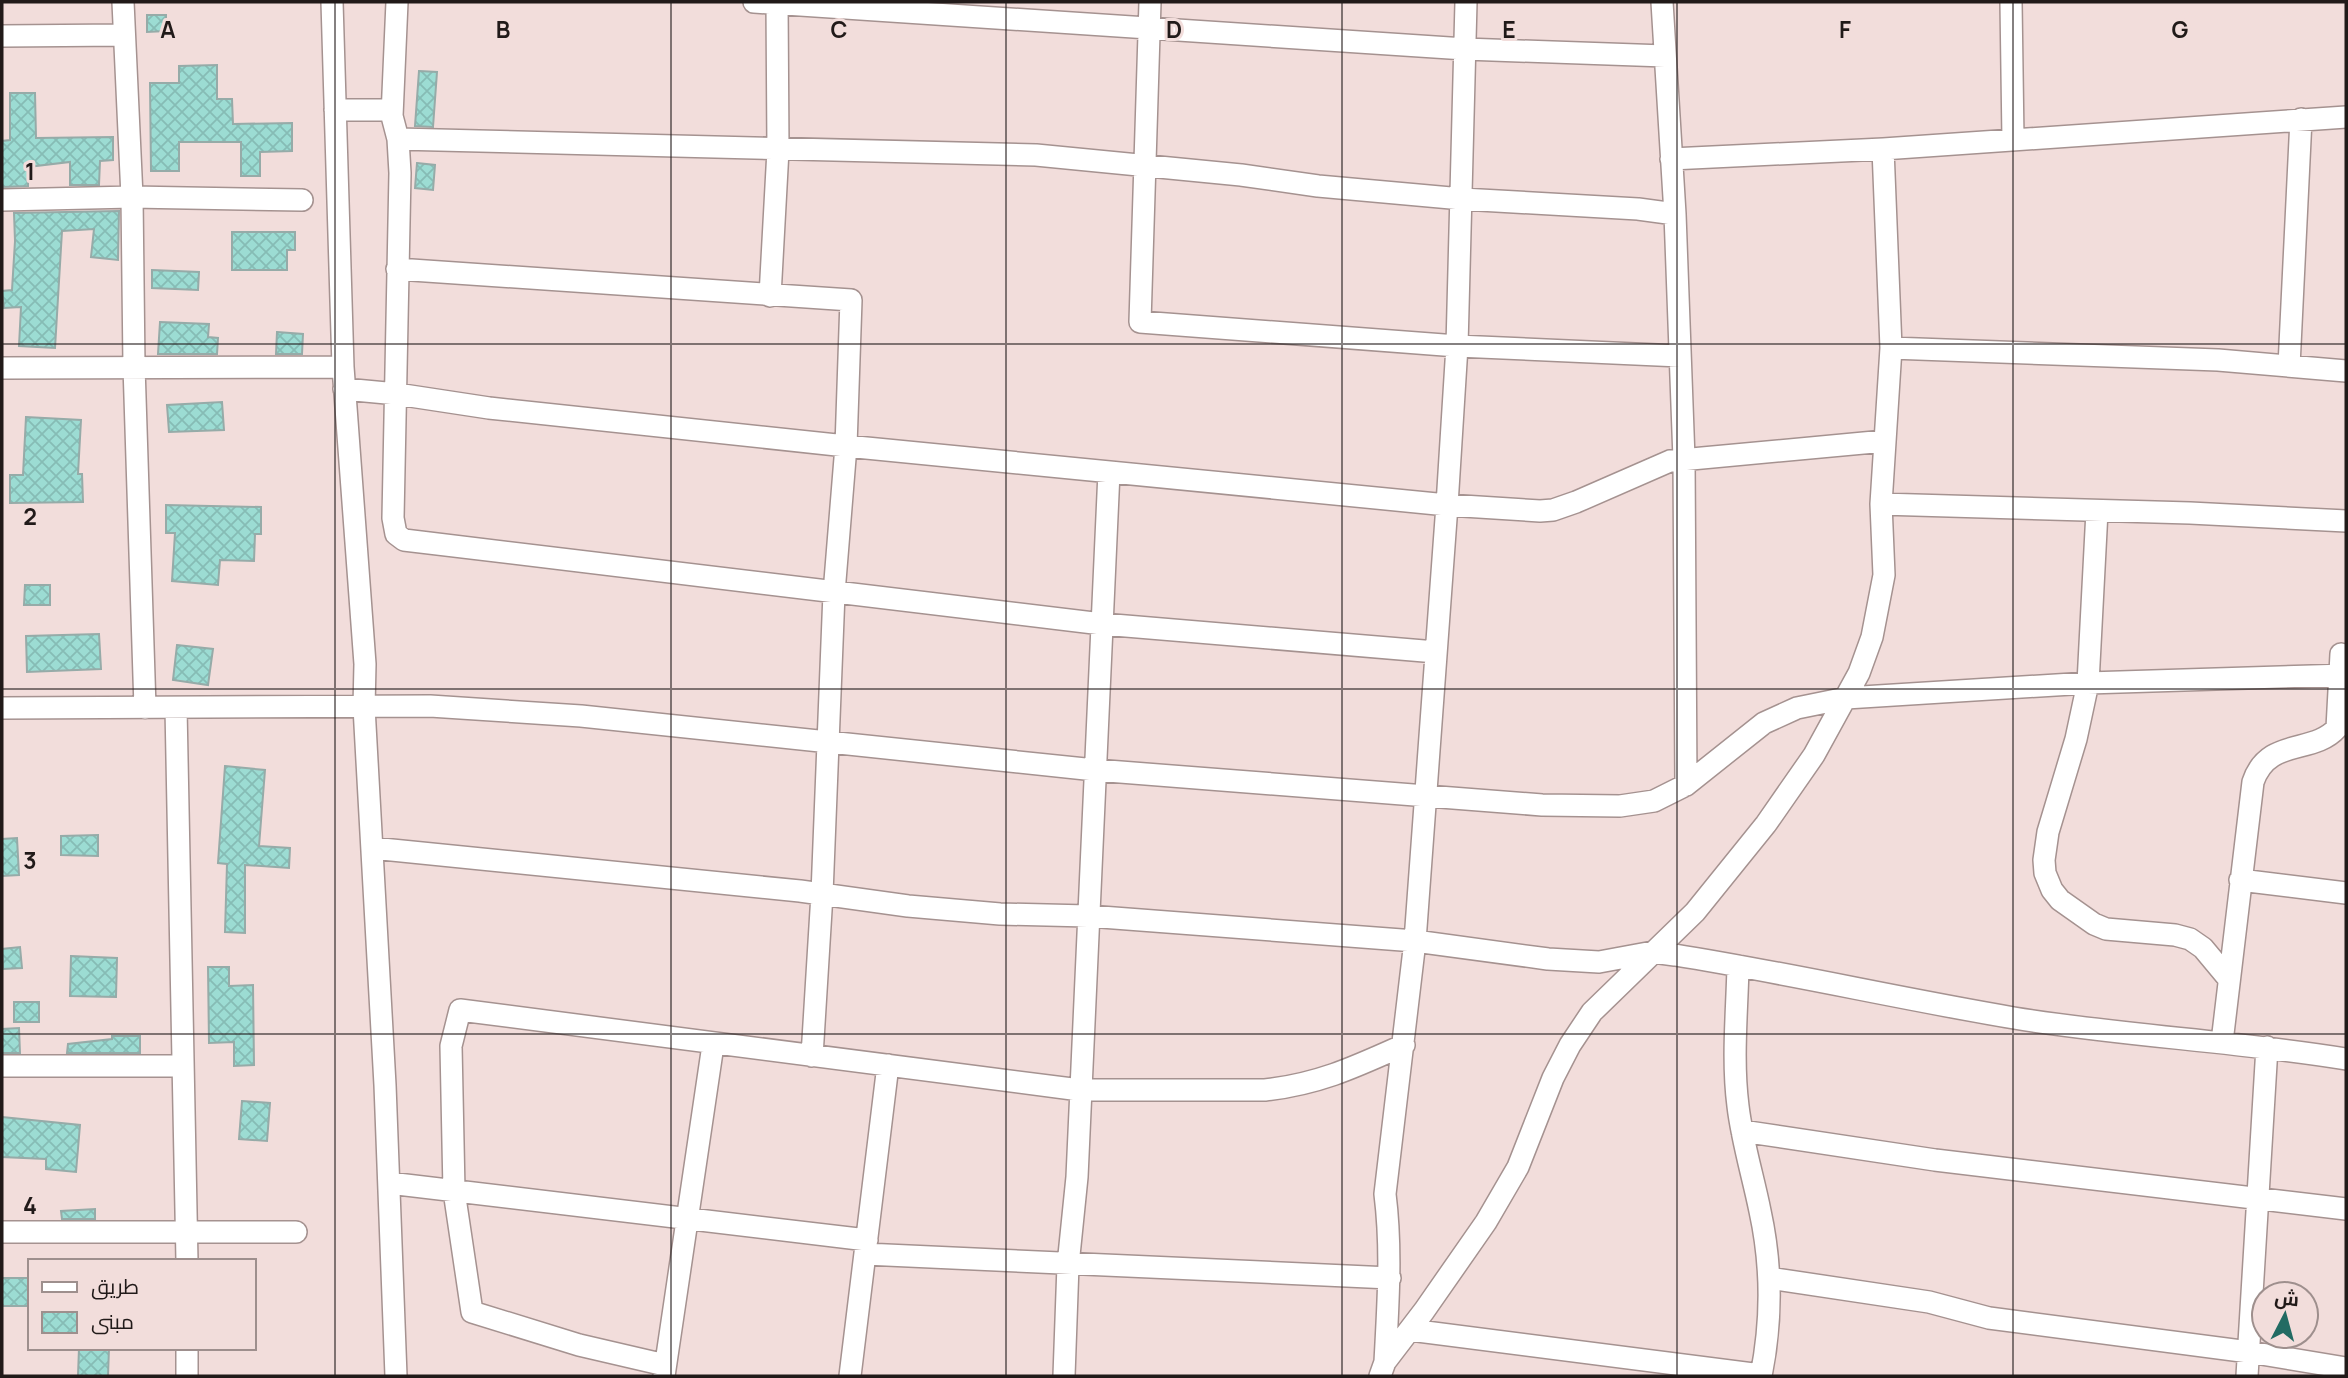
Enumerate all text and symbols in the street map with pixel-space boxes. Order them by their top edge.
text: A [160,13,176,45]
text: B [496,13,510,45]
text: C [831,13,848,45]
text: D [1166,13,1182,45]
text: E [1502,13,1516,45]
text: F [1839,13,1851,45]
text: G [2172,13,2189,45]
text: 1 [25,155,35,187]
text: 2 [23,500,37,532]
text: 3 [23,844,37,876]
text: 4 [23,1189,37,1221]
legend [28,1259,256,1350]
text: طريق [91,1272,139,1300]
north arrow [2250,1280,2320,1350]
text: ش [2273,1284,2300,1312]
text: مبنى [91,1307,134,1335]

